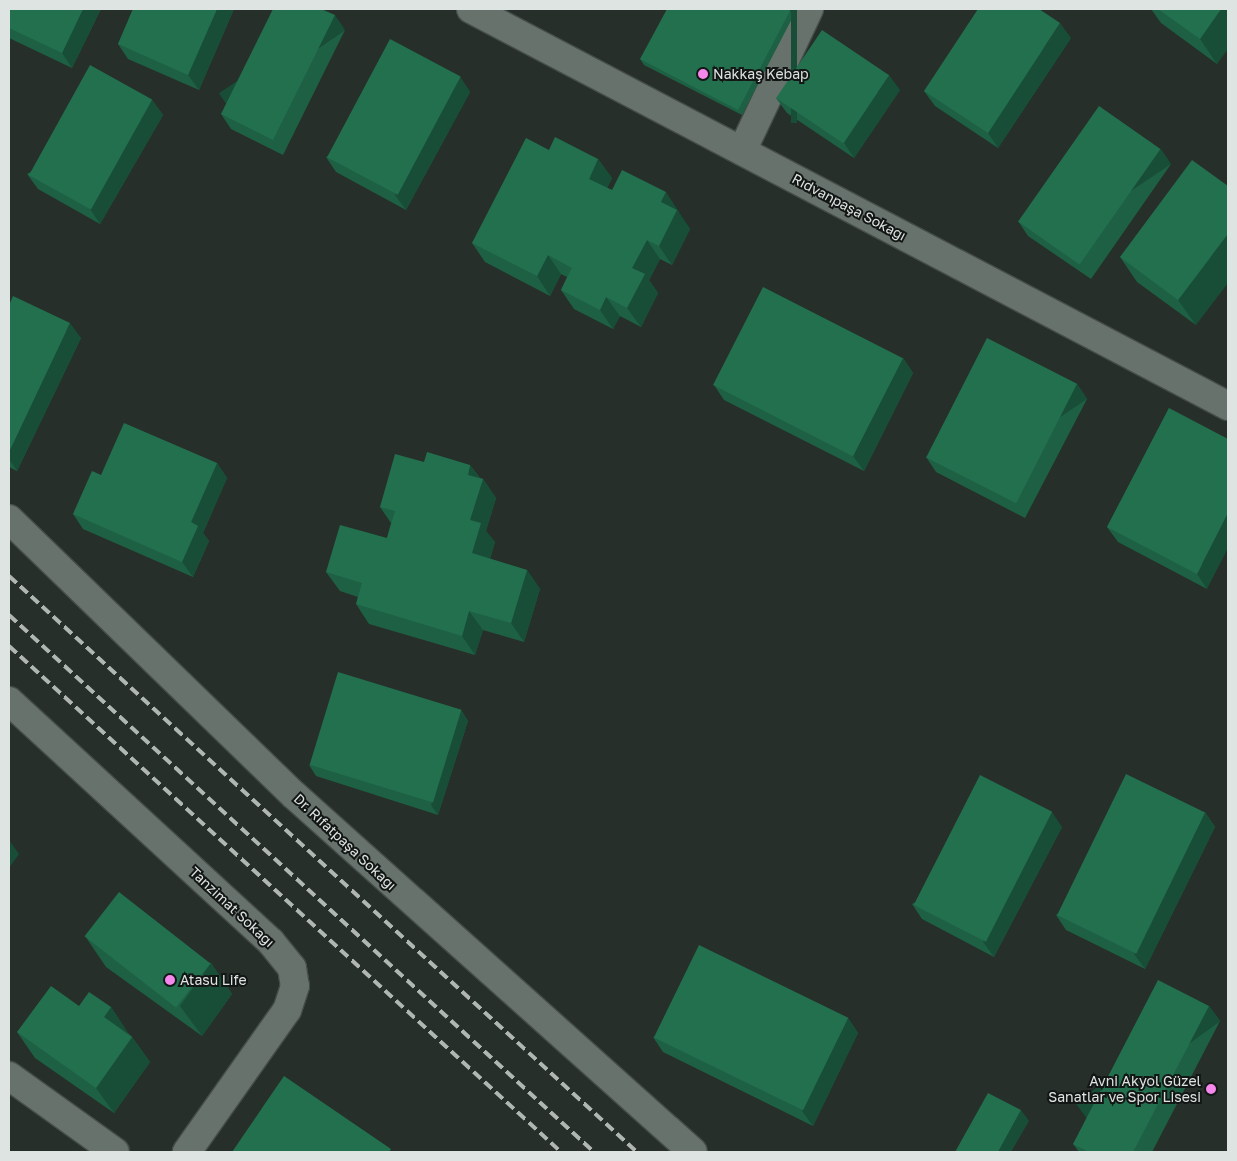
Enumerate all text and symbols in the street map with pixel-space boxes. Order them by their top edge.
place label: Nakkaş Kebap [713,66,809,82]
marker: Nakkaş Kebap [697,68,709,80]
street label: Rıdvanpaşa Sokağı [789,170,909,244]
street label: Dr. Rıfatpaşa Sokağı [290,790,400,894]
street label: Tanzimat Sokağı [186,864,278,950]
place label: Atasu Life [180,972,247,988]
marker: Atasu Life [164,974,176,986]
place label: Avni Akyol Güzel Sanatlar ve Spor Lisesi [1048,1073,1201,1106]
marker: Avni Akyol Güzel Sanatlar ve Spor Lisesi [1205,1083,1217,1095]

